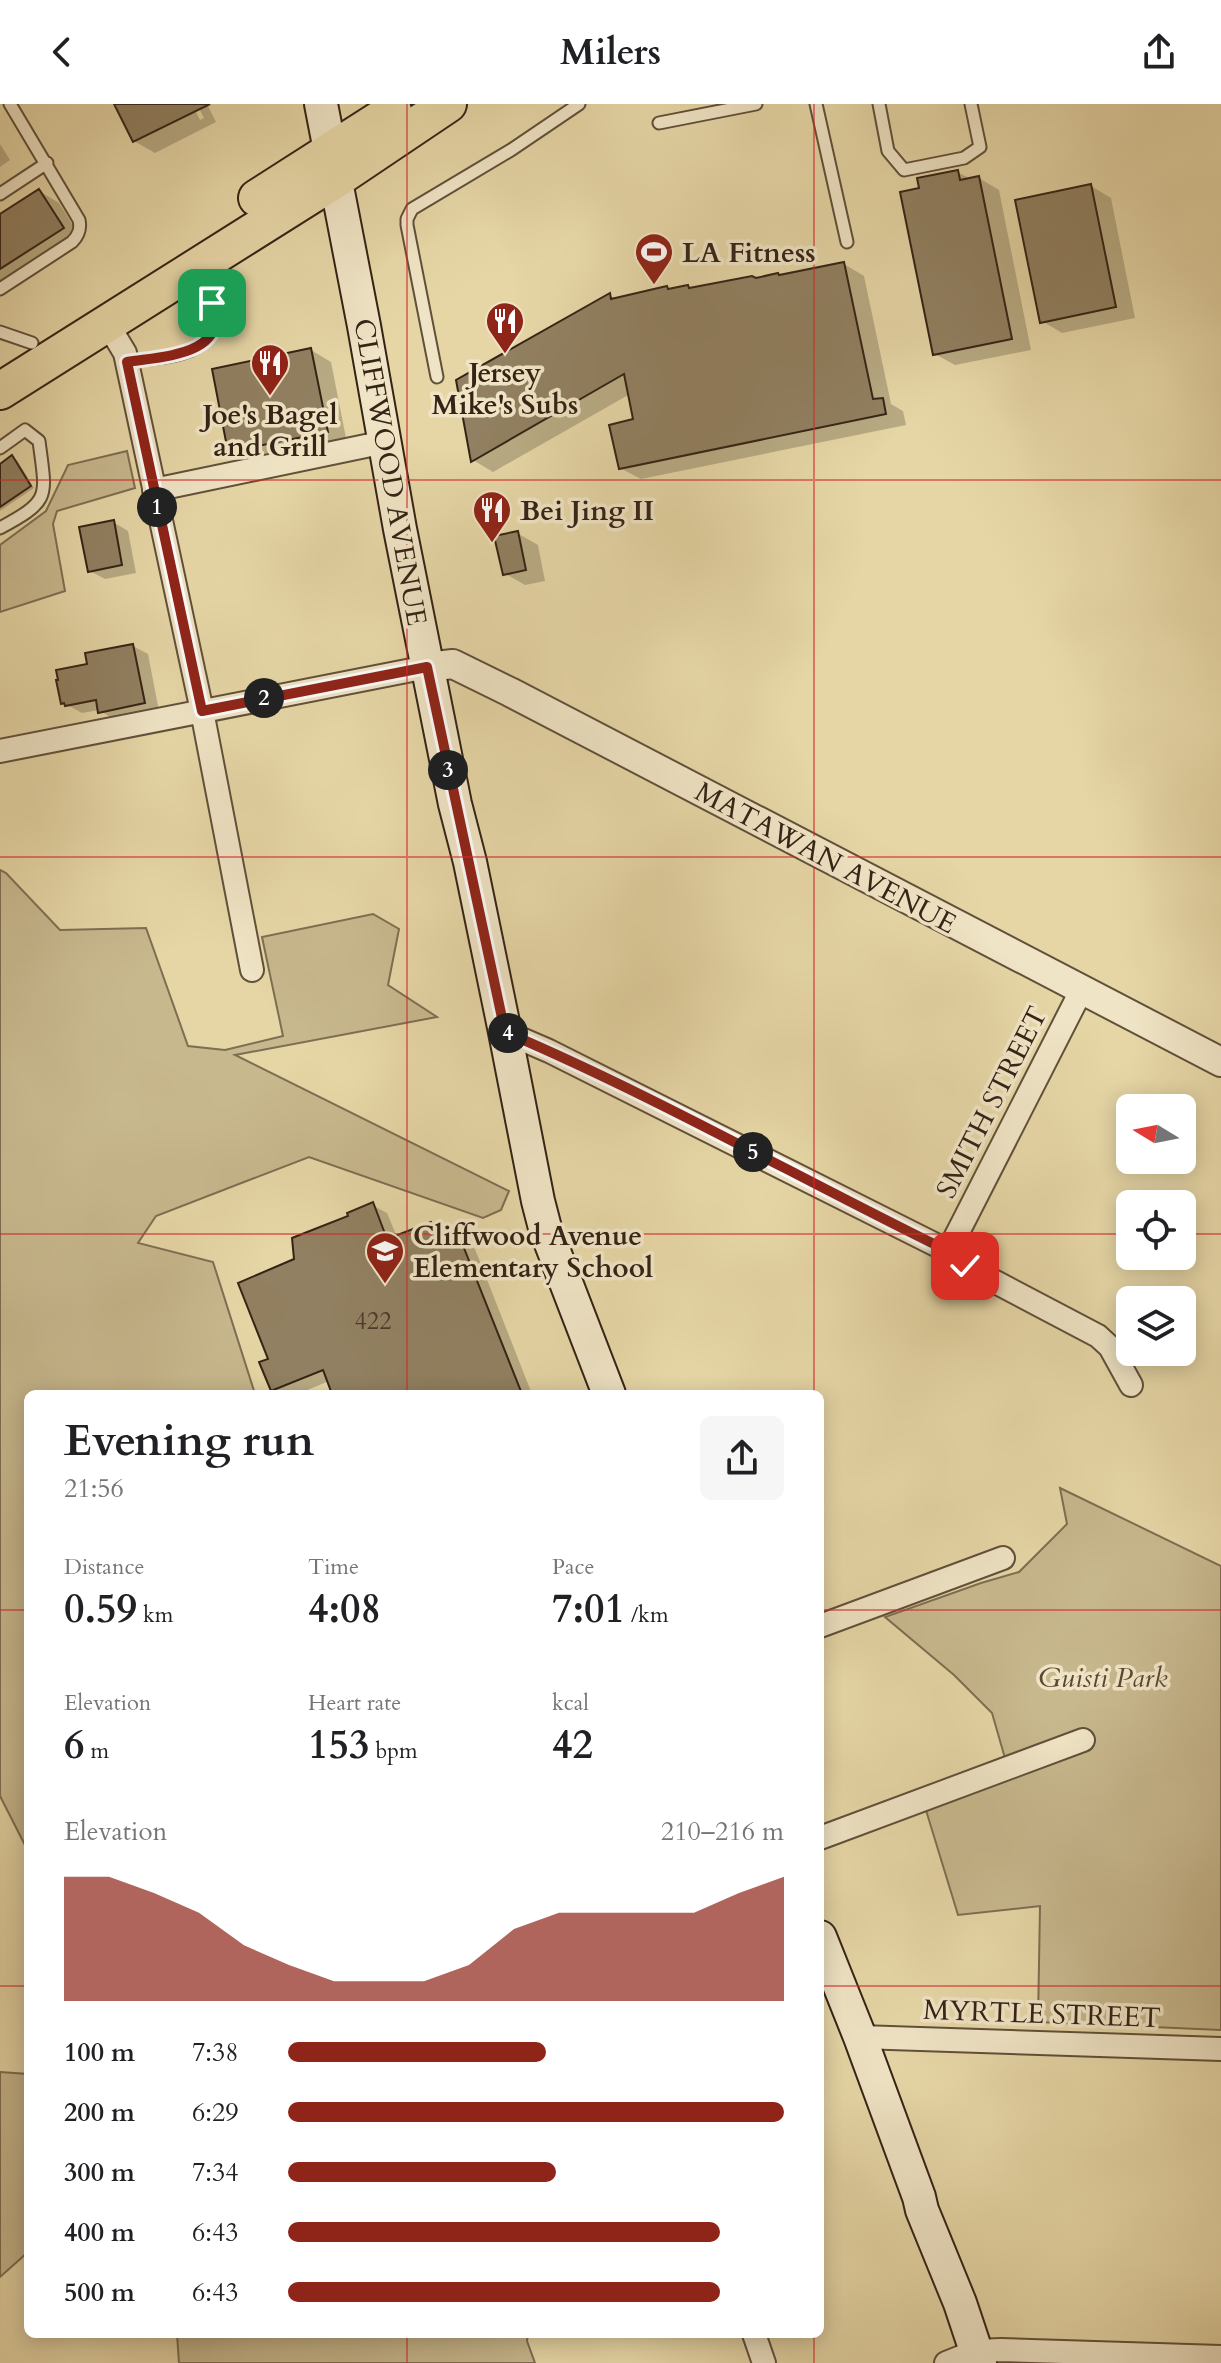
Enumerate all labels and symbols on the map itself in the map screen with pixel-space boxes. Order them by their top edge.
sports icon: LA Fitness [633,231,675,286]
place label: LA Fitness [682,234,816,272]
pin [178,269,246,337]
restaurant icon: Jersey Mike's Subs [484,300,526,355]
street label: CLIFFWOOD AVENUE [344,316,436,629]
restaurant icon: Joe's Bagel and Grill [249,342,291,397]
place label: Jersey Mike's Subs [432,354,579,424]
place label: Joe's Bagel and Grill [198,396,338,466]
pin: 1 [137,487,177,527]
restaurant icon: Bei Jing II [471,489,513,544]
place label: Bei Jing II [520,492,654,530]
pin: 2 [244,678,284,718]
pin: 3 [428,750,468,790]
street label: MATAWAN AVENUE [688,773,963,943]
street label: SMITH STREET [927,1000,1057,1205]
pin: 4 [488,1013,528,1053]
north arrow [1116,1094,1196,1174]
pin: 5 [733,1132,773,1172]
place label: Cliffwood Avenue Elementary School [413,1217,653,1287]
school or university icon: Cliffwood Avenue Elementary School [364,1230,406,1285]
pin [931,1232,999,1300]
house number: 422 [355,1305,391,1338]
park label: Guisti Park [1038,1659,1168,1697]
street label: MYRTLE STREET [922,1991,1162,2037]

